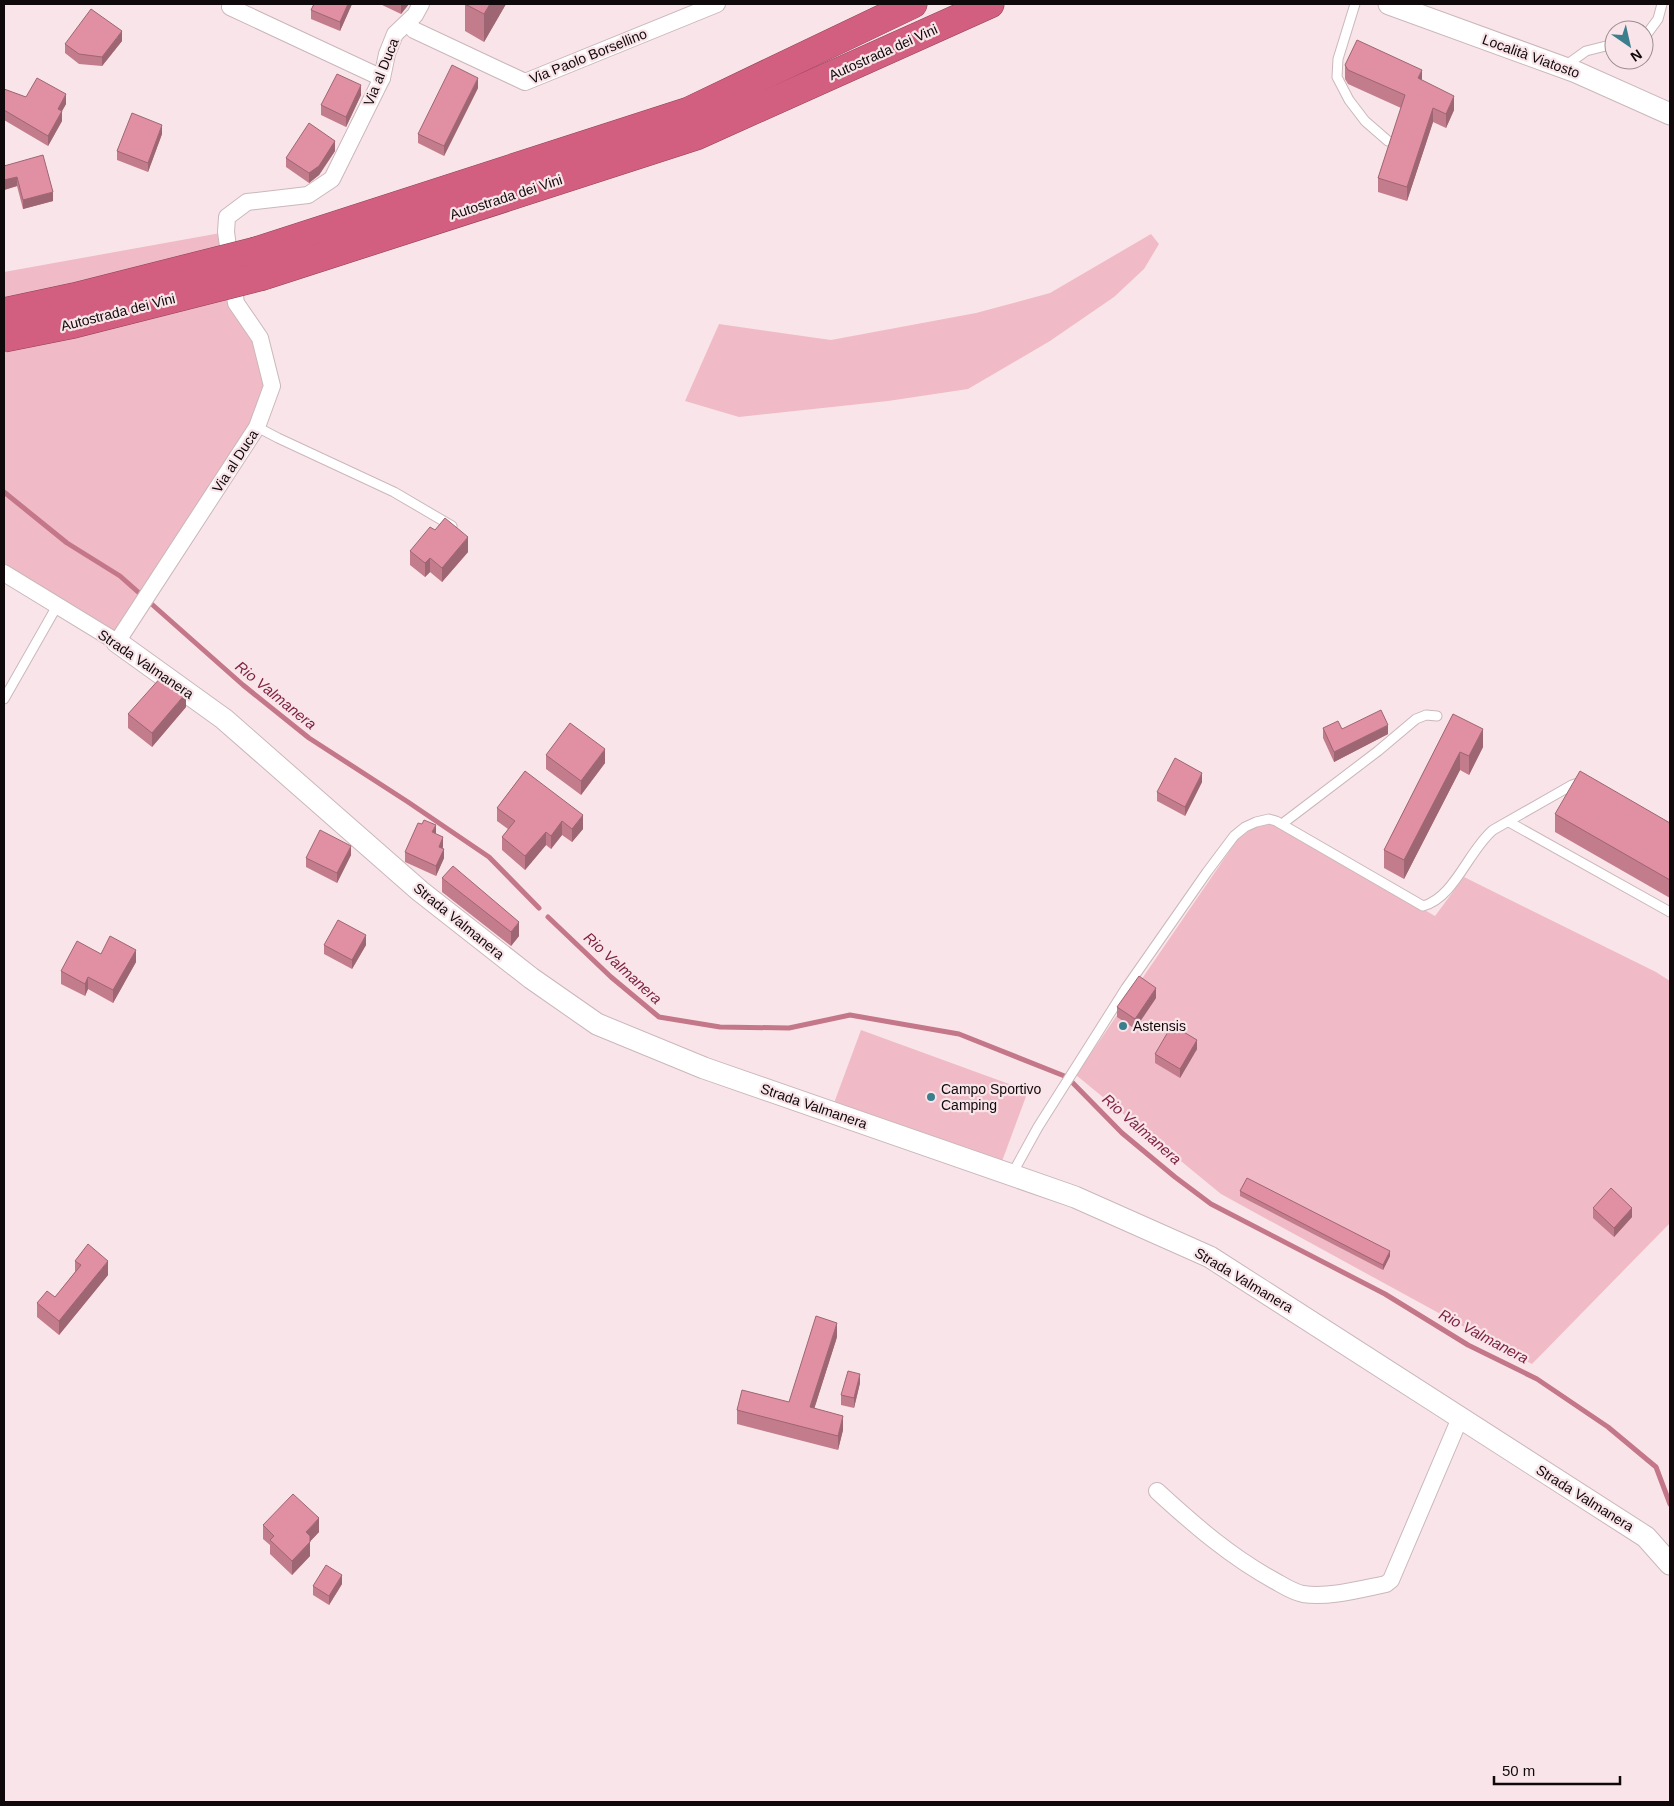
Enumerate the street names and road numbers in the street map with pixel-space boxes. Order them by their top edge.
street label: Autostrada dei Vini [826,21,940,83]
street label: Via Paolo Borsellino [527,25,649,87]
street label: Località Viatosto [1480,31,1582,81]
street label: Via al Duca [360,36,402,108]
street label: Autostrada dei Vini [448,171,564,223]
street label: Autostrada dei Vini [59,290,177,334]
street label: Via al Duca [209,427,261,495]
street label: Strada Valmanera [95,626,197,702]
street label: Strada Valmanera [411,880,508,963]
street label: Strada Valmanera [759,1080,870,1132]
street label: Strada Valmanera [1192,1244,1296,1316]
street label: Strada Valmanera [1533,1462,1637,1535]

